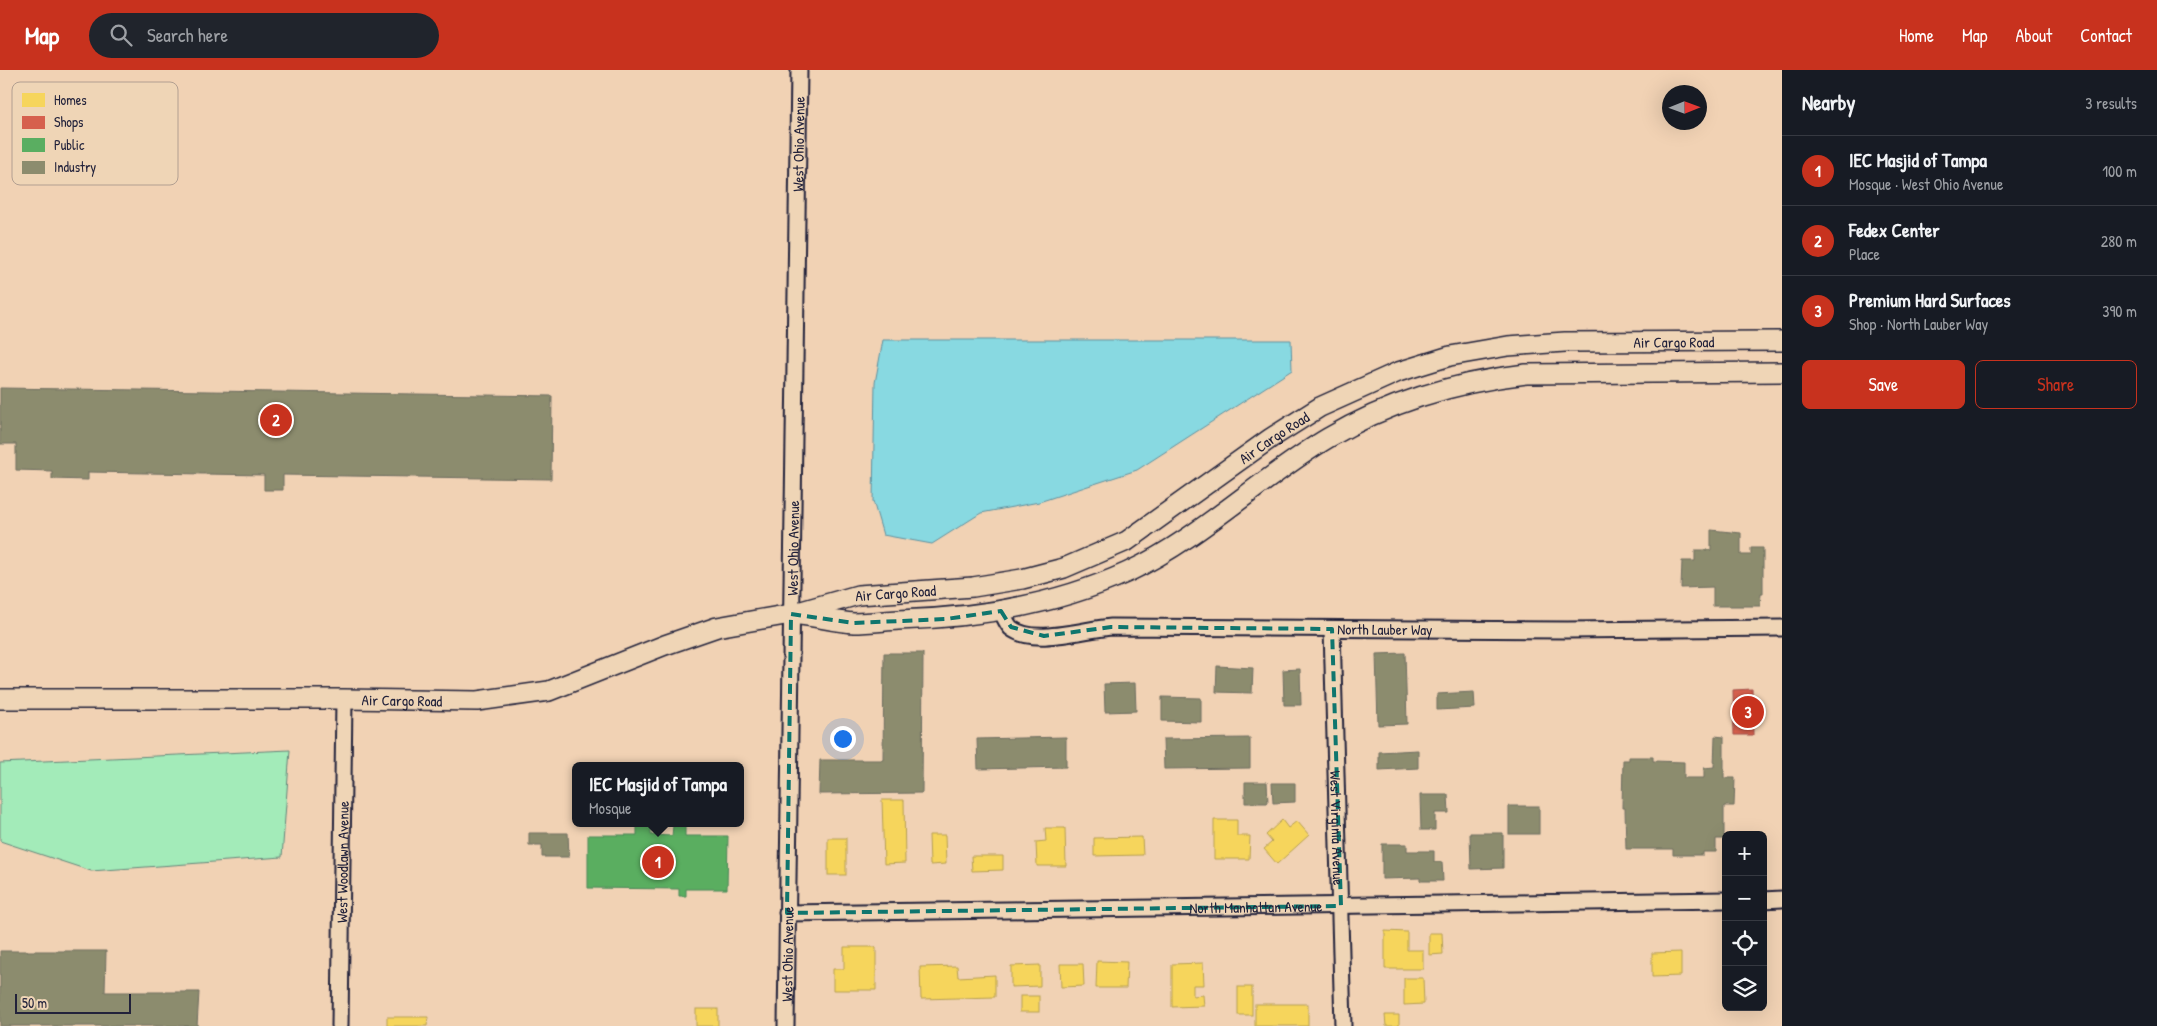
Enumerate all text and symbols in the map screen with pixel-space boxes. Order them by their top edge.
search box [89,13,439,58]
text: Map [25,19,59,51]
icon: search [107,21,135,49]
text: Search here [147,22,228,48]
text: Home [1899,23,1934,48]
text: Map [1962,23,1987,48]
text: About [2015,23,2052,48]
text: Contact [2080,23,2132,48]
legend [12,82,178,185]
north arrow [1662,85,1707,130]
text: Nearby [1802,88,1855,117]
text: Homes [54,90,87,109]
text: 3 results [2085,92,2137,114]
street label: West Ohio Avenue [787,96,809,192]
text: Shops [54,112,83,132]
text: Public [54,135,85,154]
text: IEC Masjid of Tampa [1849,147,1987,173]
text: Industry [54,157,96,177]
text: 1 [1815,160,1821,182]
text: 100 m [2102,160,2137,182]
text: Mosque · West Ohio Avenue [1849,173,2003,195]
text: Fedex Center [1849,217,1940,243]
text: 2 [1814,230,1822,252]
text: 280 m [2101,230,2137,252]
text: Place [1849,243,1880,265]
text: Premium Hard Surfaces [1849,287,2011,313]
text: 3 [1814,300,1822,322]
text: 390 m [2102,300,2137,322]
text: Shop · North Lauber Way [1849,313,1988,335]
street label: Air Cargo Road [1634,331,1714,352]
button: Save [1802,360,1965,409]
button: Share [1975,360,2137,409]
pin: 2 [260,401,292,439]
street label: Air Cargo Road [1234,406,1313,468]
street label: West Ohio Avenue [781,500,804,596]
street label: Air Cargo Road [855,579,937,606]
street label: North Lauber Way [1337,618,1433,640]
street label: Air Cargo Road [362,689,443,711]
pin: 3 [1732,693,1764,731]
your location [830,726,856,752]
popup [572,762,744,827]
street label: West Virginia Avenue [1325,770,1350,886]
text: IEC Masjid of Tampa [589,771,727,797]
text: Mosque [589,797,631,819]
street label: West Woodlawn Avenue [331,801,353,923]
map controls [1722,831,1767,1011]
button: + [1722,831,1767,876]
pin: 1 [642,843,674,881]
button: − [1722,876,1767,921]
street label: North Manhattan Avenue [1189,895,1323,918]
street label: West Ohio Avenue [776,906,798,1002]
button: locate [1722,921,1767,966]
button: layers [1722,966,1767,1011]
scale bar [15,991,131,1014]
text: 50 m [22,993,47,1012]

